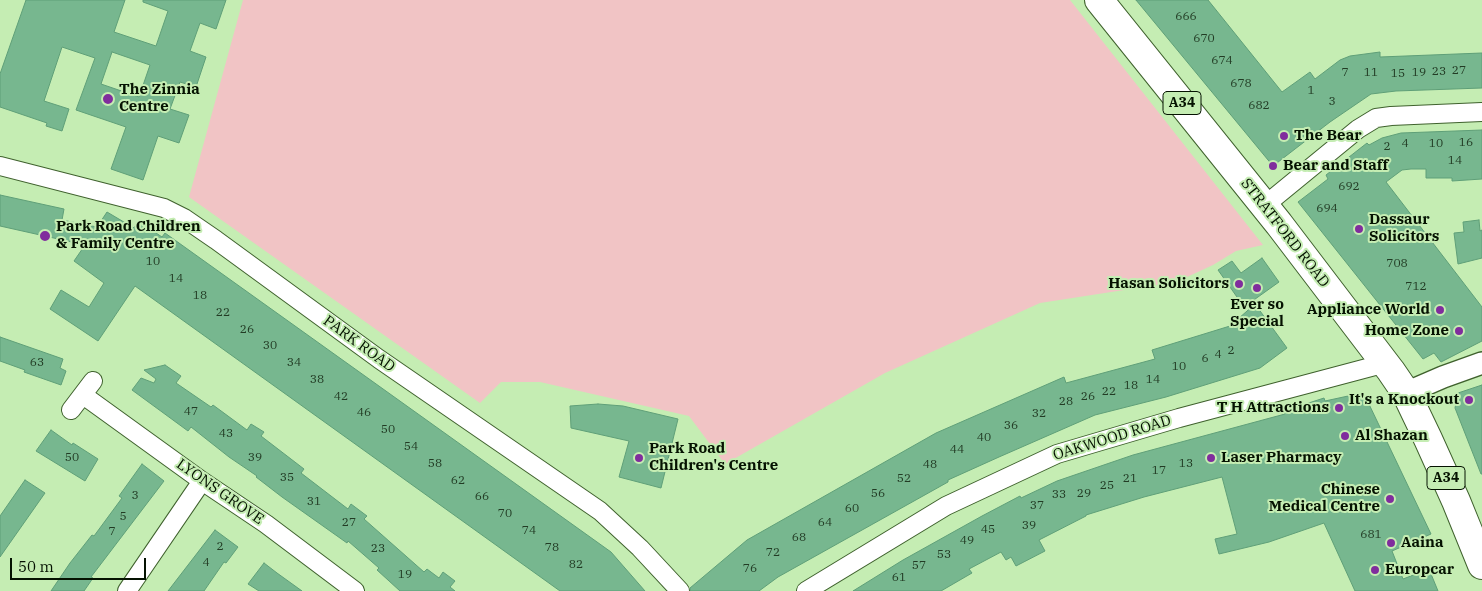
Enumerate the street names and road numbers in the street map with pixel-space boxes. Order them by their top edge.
road number: A34 [1163,92,1201,115]
street label: STRATFORD ROAD [1237,175,1333,291]
street label: PARK ROAD [320,312,398,376]
street label: OAKWOOD ROAD [1051,412,1173,464]
street label: LYONS GROVE [173,455,267,529]
road number: A34 [1427,466,1465,489]

